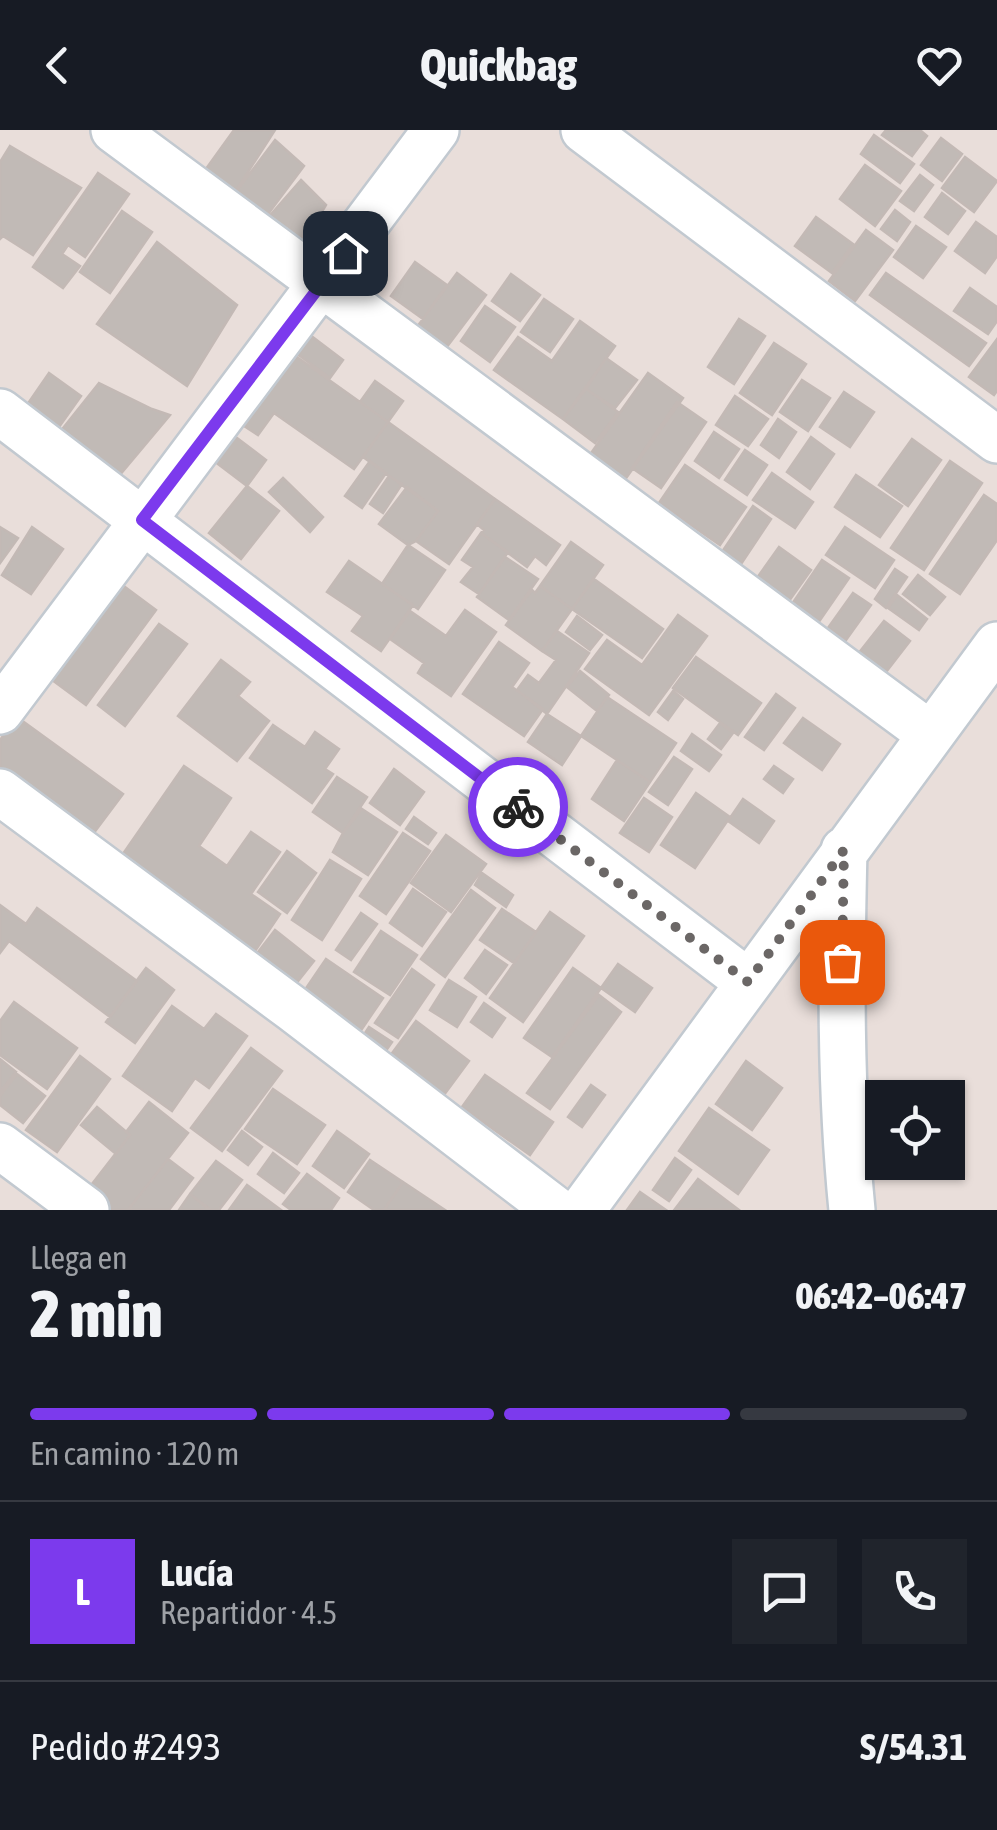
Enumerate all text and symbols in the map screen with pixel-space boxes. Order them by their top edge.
icon: back [30,38,85,93]
icon: heart [912,38,967,93]
text: Quickbag [420,39,577,91]
pin [303,211,388,296]
icon: home [318,226,373,281]
courier [468,757,568,857]
icon: bike [491,780,546,835]
pin [800,920,885,1005]
icon: bag [815,935,870,990]
map controls [865,1080,965,1180]
button: locate [865,1080,965,1180]
text: Llega en [30,1239,128,1276]
text: 06:42–06:47 [795,1274,967,1317]
text: 2 min [30,1276,163,1351]
text: En camino · 120 m [30,1435,239,1472]
button: chat [732,1539,837,1644]
button: phone [862,1539,967,1644]
text: Lucía [160,1551,234,1594]
text: L [75,1570,90,1613]
text: Repartidor · 4.5 [160,1594,337,1631]
text: Pedido #2493 [30,1725,221,1768]
text: S/54.31 [860,1725,967,1768]

